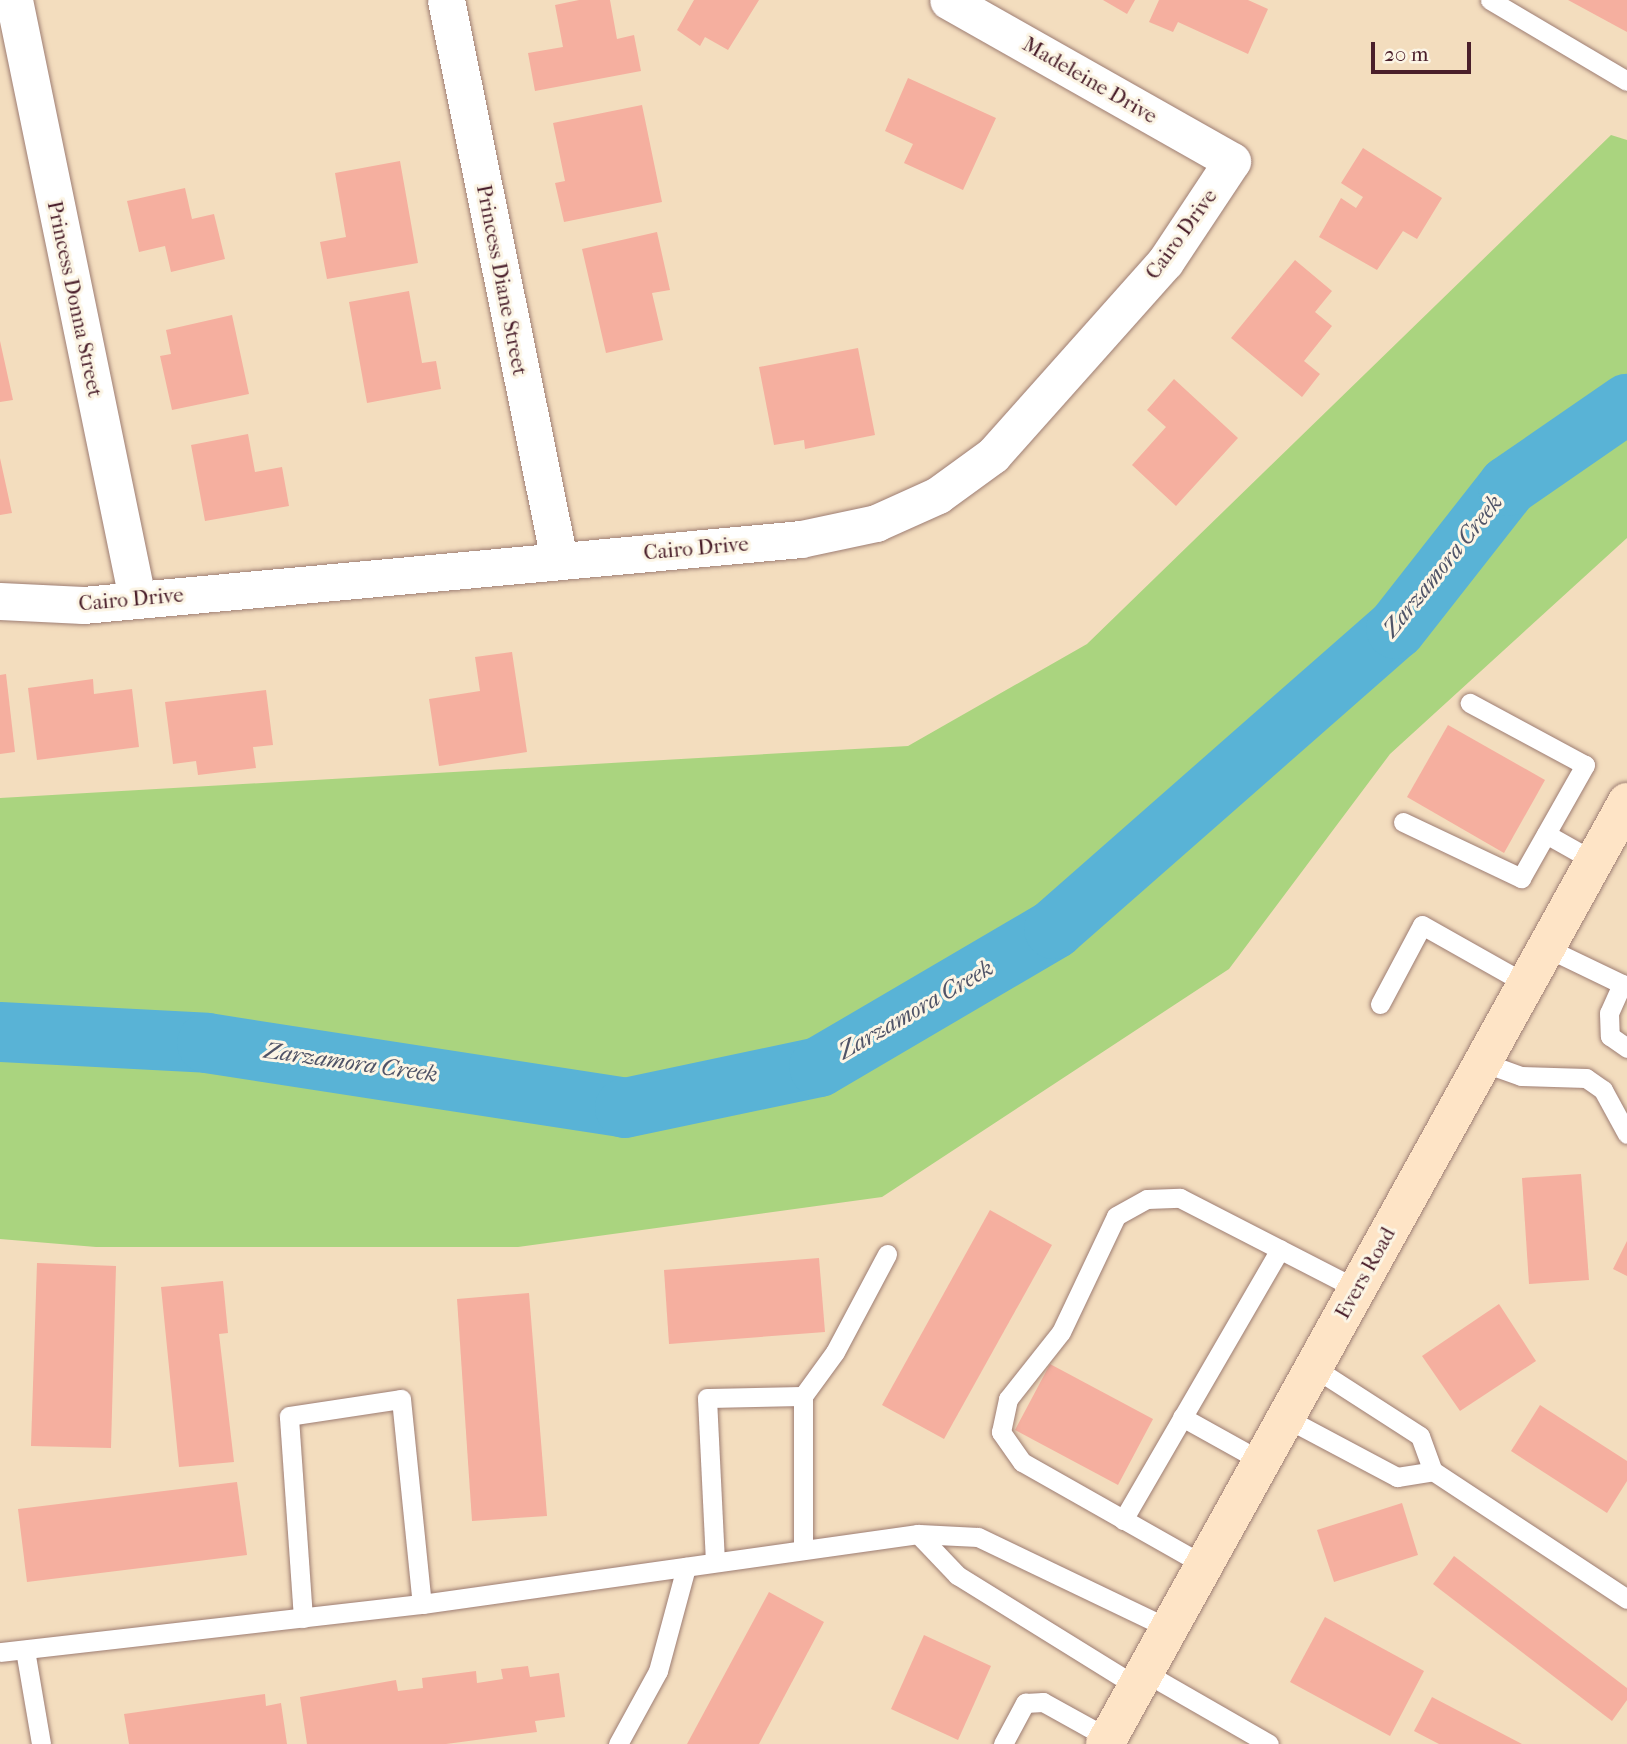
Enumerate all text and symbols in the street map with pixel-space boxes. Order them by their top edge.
scale bar [1375,28,1475,72]
street label: Madeleine Drive [1018,31,1162,129]
text: 20 m [1384,42,1428,66]
street label: Princess Diane Street [471,182,533,378]
street label: Cairo Drive [1140,184,1222,284]
street label: Princess Donna Street [42,199,108,399]
water label: Zarzamora Creek [1377,489,1509,643]
street label: Cairo Drive [642,531,750,565]
street label: Cairo Drive [77,582,185,616]
water label: Zarzamora Creek [833,954,999,1066]
water label: Zarzamora Creek [263,1037,439,1089]
street label: Evers Road [1330,1223,1400,1323]

